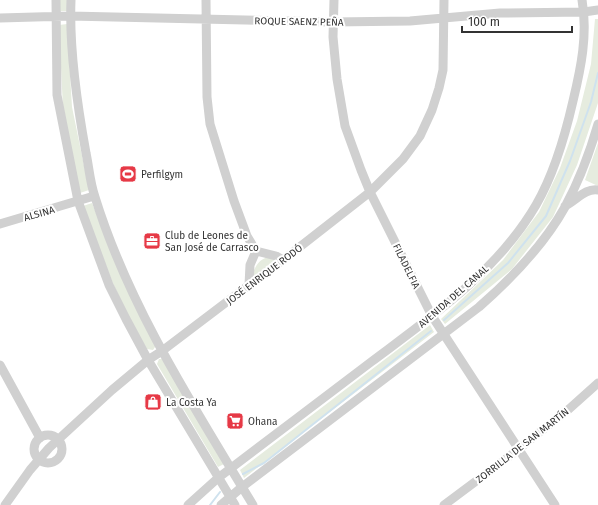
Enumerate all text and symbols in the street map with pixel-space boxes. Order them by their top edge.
scale bar [462,8,572,34]
street label: ROQUE SAENZ PEÑA [254,14,344,29]
text: 100 m [468,15,500,29]
sports icon: Perfilgym [118,164,138,184]
place label: Perfilgym [141,169,183,181]
street label: ALSINA [22,204,56,224]
place label: Club de Leones de San José de Carrasco [165,230,259,254]
office icon: Club de Leones de San José de Carrasco [142,231,162,251]
street label: JOSÉ ENRIQUE RODÓ [223,241,305,307]
street label: FILADELFIA [390,242,422,291]
street label: AVENIDA DEL CANAL [416,263,491,331]
shop icon: La Costa Ya [143,392,163,412]
place label: La Costa Ya [166,397,217,409]
street label: ZORRILLA DE SAN MARTÍN [473,404,571,486]
supermarket icon: Ohana [225,411,245,431]
place label: Ohana [248,416,278,428]

